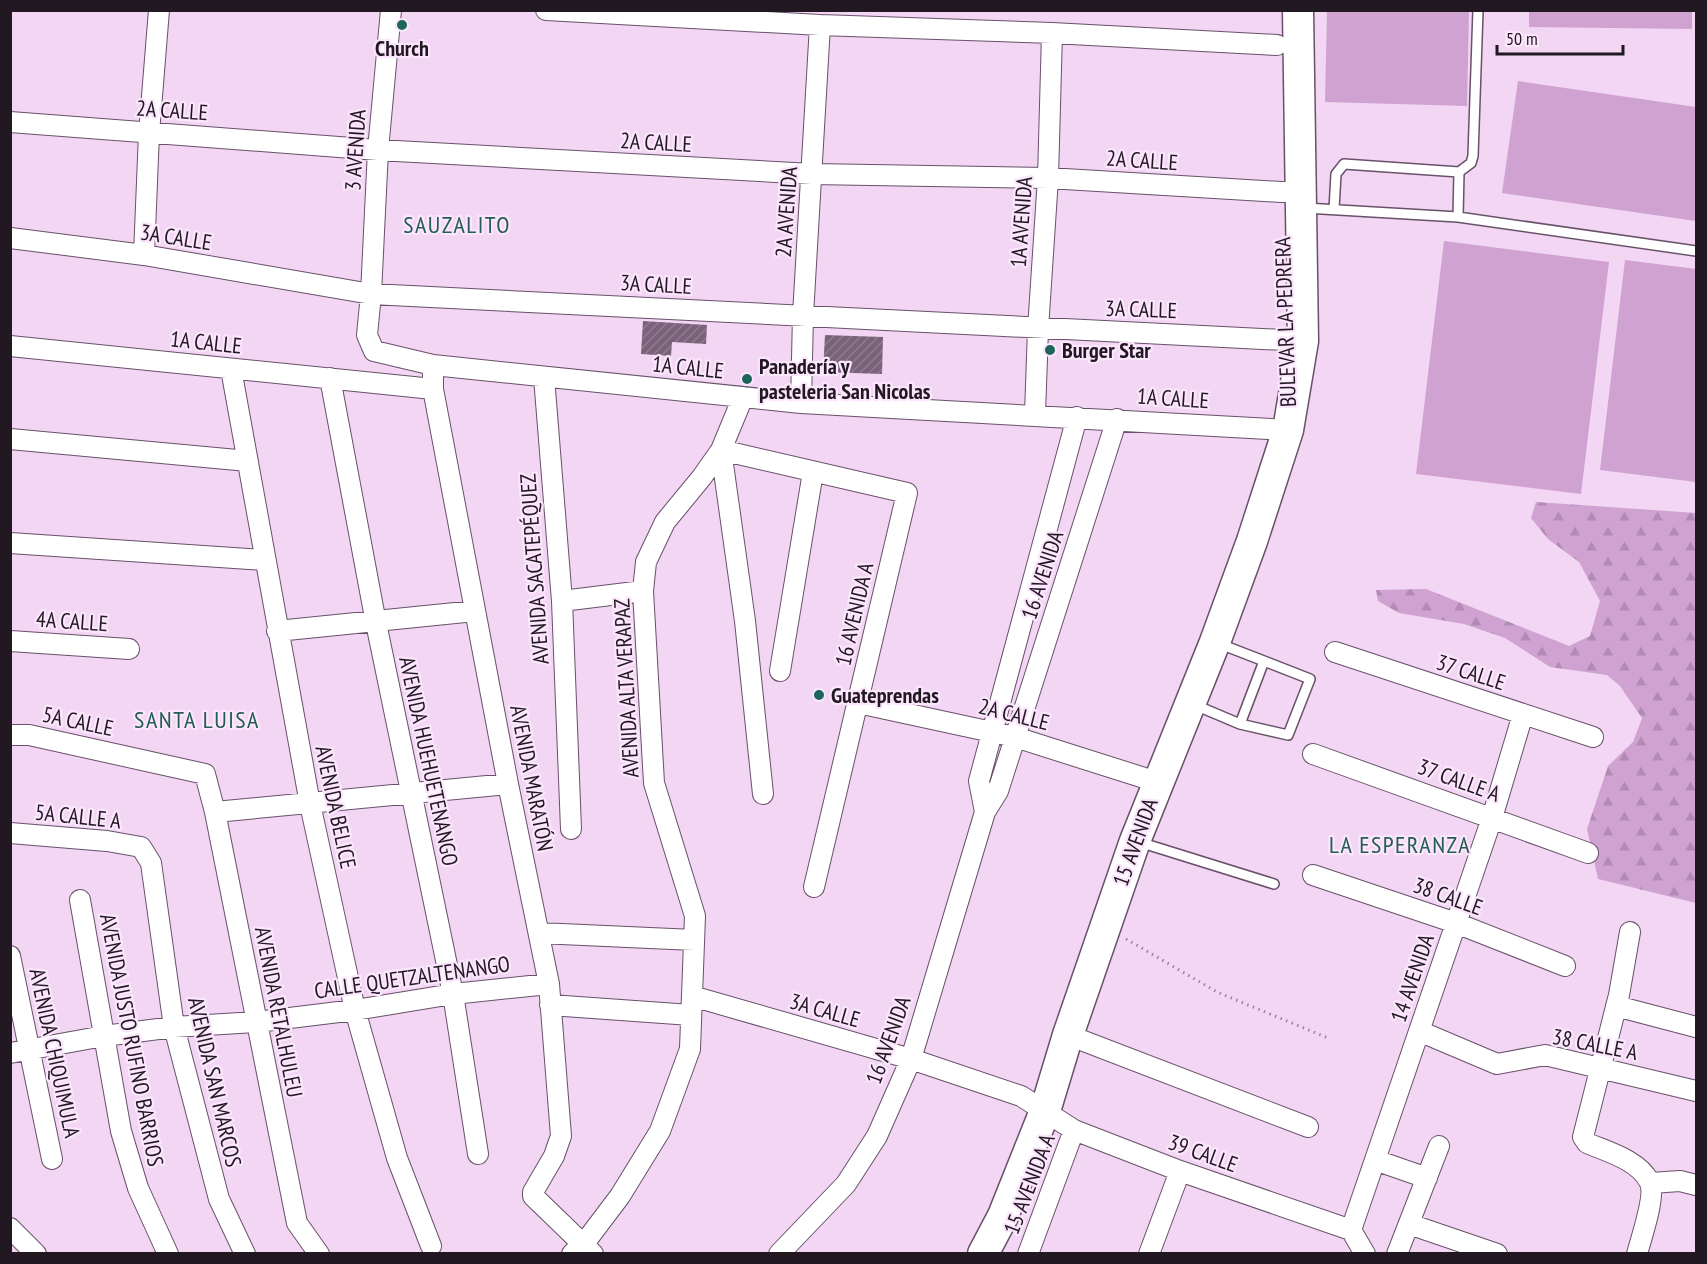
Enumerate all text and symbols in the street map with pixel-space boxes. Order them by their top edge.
marker: Church [395,18,409,32]
scale bar [1497,18,1623,56]
text: 50 m [1506,27,1538,50]
place label: Church [375,34,429,62]
street label: 2A CALLE [135,94,209,126]
street label: 3 AVENIDA [338,108,372,192]
street label: 2A CALLE [619,126,693,158]
street label: 2A CALLE [1105,144,1179,176]
street label: 2A AVENIDA [769,165,803,259]
street label: 1A AVENIDA [1004,175,1038,269]
district label: SAUZALITO [403,209,511,240]
street label: 3A CALLE [138,218,214,256]
street label: BULEVAR LA PEDRERA [1268,236,1302,408]
street label: 3A CALLE [619,268,693,300]
street label: 3A CALLE [1105,294,1177,324]
street label: 1A CALLE [169,324,243,360]
place label: Burger Star [1062,336,1151,364]
marker: Burger Star [1043,343,1057,357]
street label: 1A CALLE [651,349,725,385]
place label: Panadería y pasteleria San Nicolas [759,352,931,405]
marker: Panadería y pasteleria San Nicolas [740,372,754,386]
street label: 1A CALLE [1136,382,1210,414]
street label: AVENIDA SACATEPÉQUEZ [513,472,555,665]
street label: 16 AVENIDA [1015,527,1070,623]
street label: 16 AVENIDA A [829,559,880,668]
street label: AVENIDA ALTA VERAPAZ [607,597,645,778]
street label: 4A CALLE [35,605,109,637]
street label: 37 CALLE [1433,648,1509,696]
street label: AVENIDA HUEHUETENANGO [393,654,465,868]
place label: Guateprendas [831,681,939,709]
marker: Guateprendas [812,688,826,702]
street label: 2A CALLE [976,692,1052,736]
street label: 5A CALLE [40,700,116,742]
street label: AVENIDA MARATÓN [504,703,560,853]
district label: SANTA LUISA [134,704,260,735]
street label: AVENIDA BELICE [309,743,363,871]
street label: 37 CALLE A [1414,752,1505,808]
street label: 15 AVENIDA [1106,794,1164,890]
street label: 5A CALLE A [34,798,123,834]
district label: LA ESPERANZA [1329,829,1471,860]
street label: 38 CALLE [1409,871,1487,921]
street label: AVENIDA JUSTO RUFINO BARRIOS [94,911,170,1169]
street label: AVENIDA RETALHULEU [249,924,309,1100]
street label: 14 AVENIDA [1384,930,1440,1026]
street label: CALLE QUETZALTENANGO [312,949,512,1005]
street label: AVENIDA CHIQUIMULA [23,966,87,1141]
street label: 3A CALLE [787,987,863,1033]
street label: 16 AVENIDA [859,992,917,1088]
street label: AVENIDA SAN MARCOS [182,994,248,1170]
street label: 38 CALLE A [1550,1022,1641,1066]
street label: 39 CALLE [1164,1128,1242,1178]
street label: 15 AVENIDA A [997,1129,1061,1238]

